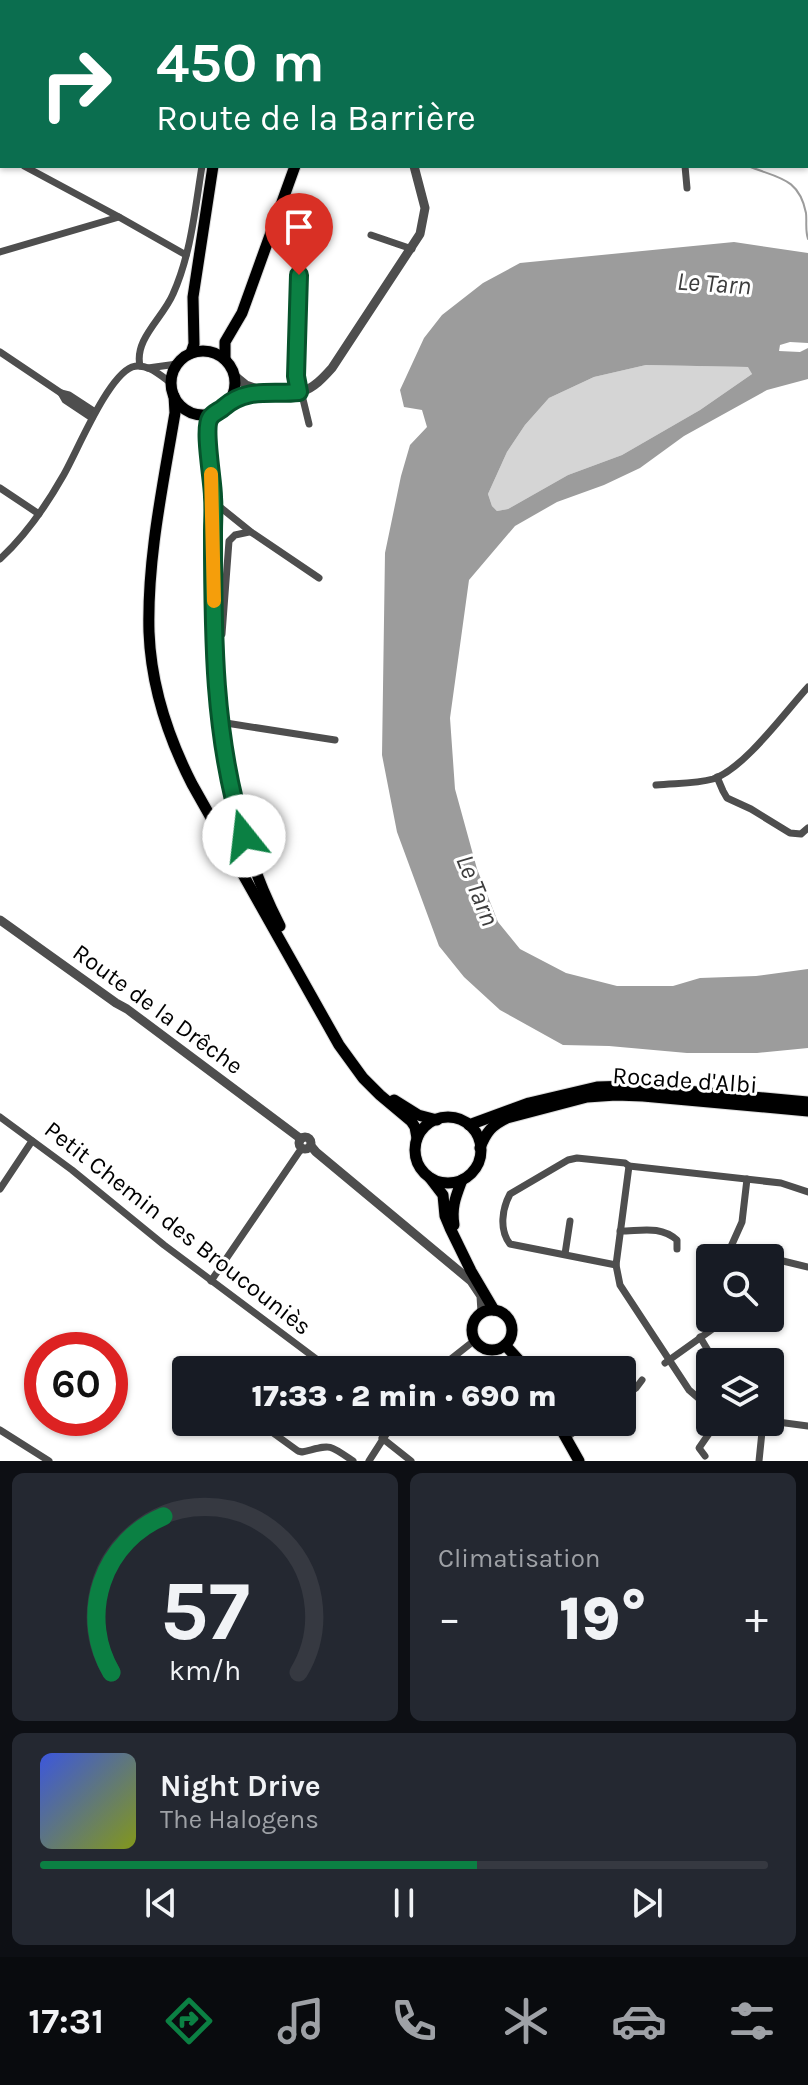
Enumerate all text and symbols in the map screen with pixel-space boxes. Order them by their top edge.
text: 450 m [156,30,325,95]
icon: right [24,32,128,136]
text: Route de la Barrière [156,97,476,139]
pin [265,193,333,275]
icon: arrive [277,205,321,249]
water label: Le Tarn [676,265,752,302]
position arrow [202,794,286,878]
water label: Le Tarn [449,850,506,930]
street label: Route de la Drêche [68,938,248,1080]
street label: Rocade d'Albi [612,1061,758,1099]
street label: Petit Chemin des Broucouniès [39,1115,317,1341]
map controls [696,1244,784,1436]
button: search [696,1244,784,1332]
speed limit sign: 60 [24,1332,128,1436]
button: layers [696,1348,784,1436]
text: 17:33 · 2 min · 690 m [251,1378,557,1414]
text: Climatisation [438,1543,601,1574]
text: 57 [160,1563,250,1660]
text: 19° [559,1584,647,1654]
text: − [438,1593,461,1644]
text: + [745,1593,768,1644]
text: km/h [169,1654,241,1687]
text: Night Drive [160,1768,321,1804]
text: The Halogens [160,1804,319,1835]
icon: previous [139,1881,183,1925]
icon: pause [382,1881,426,1925]
icon: next [625,1881,669,1925]
icon: directions [161,1993,217,2049]
icon: music [273,1993,329,2049]
icon: phone [386,1993,442,2049]
icon: climate [498,1993,554,2049]
icon: car [611,1993,667,2049]
icon: filters [724,1993,780,2049]
text: 17:31 [28,2000,104,2042]

